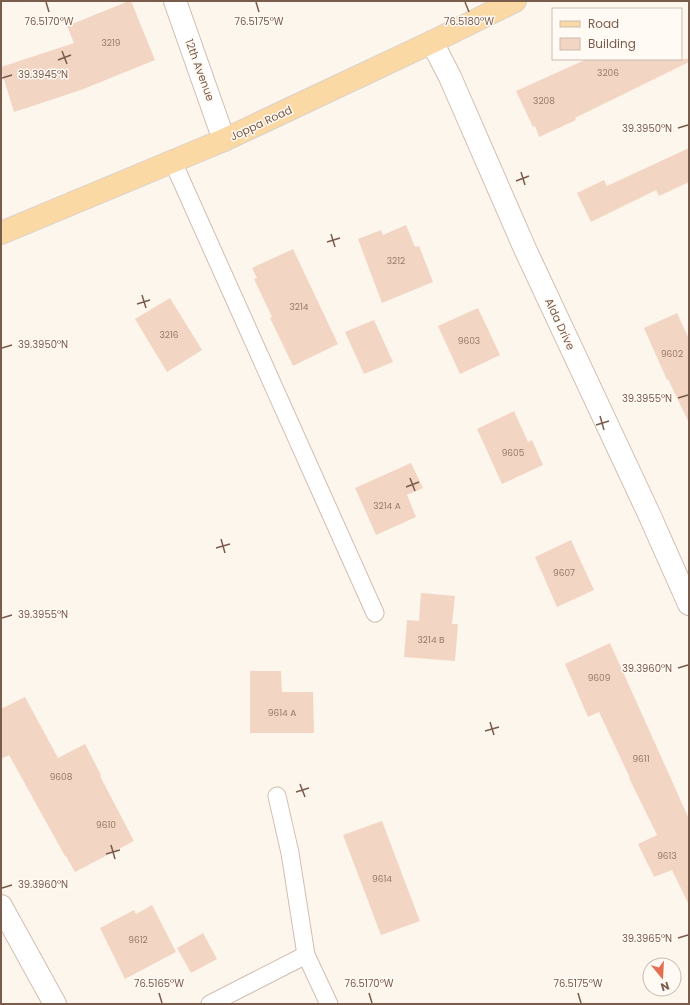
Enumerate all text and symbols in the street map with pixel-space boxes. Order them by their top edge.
legend [552,8,682,60]
text: 76.5170°W [25,14,74,29]
text: 76.5175°W [235,14,284,29]
text: 76.5180°W [444,14,494,29]
text: Road [588,15,619,32]
text: Building [588,35,636,52]
house number: 3219 [101,37,121,49]
street label: 12th Avenue [181,37,219,104]
text: 39.3945°N [18,67,68,82]
house number: 3206 [597,67,619,79]
house number: 3208 [533,95,555,107]
street label: Joppa Road [227,102,295,144]
text: 39.3950°N [622,121,672,136]
house number: 3212 [387,255,405,267]
street label: Alda Drive [541,295,579,353]
house number: 3214 [289,301,309,313]
house number: 3216 [159,329,179,341]
house number: 9603 [458,335,480,347]
text: 39.3950°N [18,337,68,352]
house number: 9602 [661,348,683,360]
text: 39.3955°N [622,391,672,406]
house number: 9605 [502,447,525,459]
house number: 3214 A [373,500,401,512]
house number: 9607 [553,567,575,579]
text: 39.3955°N [18,607,68,622]
house number: 3214 B [418,634,445,646]
text: 39.3960°N [622,661,672,676]
house number: 9609 [588,672,611,684]
house number: 9614 A [268,707,296,719]
house number: 9611 [632,753,650,765]
house number: 9608 [50,771,73,783]
house number: 9610 [96,819,116,831]
house number: 9613 [657,850,677,862]
house number: 9614 [372,873,392,885]
text: 39.3960°N [18,877,68,892]
text: 39.3965°N [622,931,672,946]
house number: 9612 [128,934,148,946]
north arrow [642,957,682,997]
text: 76.5165°W [134,976,184,991]
text: 76.5170°W [345,976,394,991]
text: 76.5175°W [554,976,603,991]
text: N [659,978,672,995]

